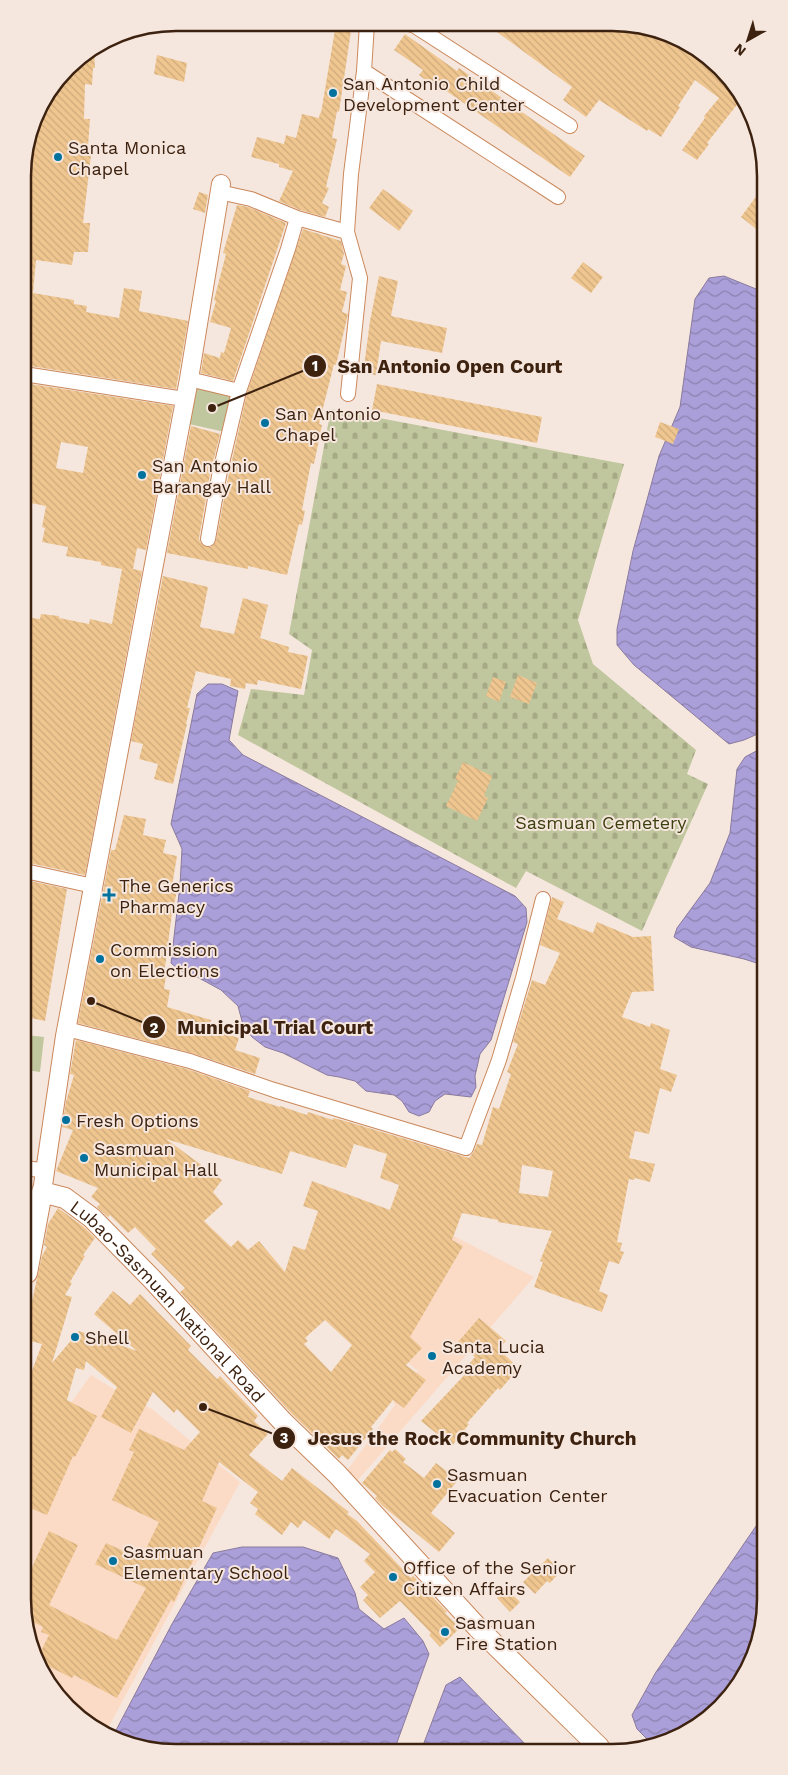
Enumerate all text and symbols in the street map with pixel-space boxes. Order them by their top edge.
north arrow [723,15,773,65]
text: N [731,41,749,60]
place label: San Antonio Child Development Center [343,73,525,115]
marker: San Antonio Child Development Center [327,87,339,99]
place label: Santa Monica Chapel [68,137,186,179]
marker: Santa Monica Chapel [52,151,64,163]
callout: San Antonio Open Court [303,349,573,383]
text: San Antonio Open Court [338,355,563,378]
text: 1 [312,357,318,375]
place label: San Antonio Chapel [275,403,381,445]
marker: San Antonio Chapel [259,417,271,429]
place label: San Antonio Barangay Hall [152,455,271,497]
marker: San Antonio Barangay Hall [136,469,148,481]
park label: Sasmuan Cemetery [515,812,687,833]
place label: The Generics Pharmacy [119,875,234,917]
marker: The Generics Pharmacy [103,889,115,901]
place label: Commission on Elections [110,939,219,981]
marker: Commission on Elections [94,953,106,965]
callout: Municipal Trial Court [142,1010,384,1044]
text: Municipal Trial Court [177,1016,374,1039]
text: 2 [150,1019,159,1037]
place label: Fresh Options [76,1110,199,1131]
marker: Fresh Options [60,1114,72,1126]
place label: Sasmuan Municipal Hall [94,1138,218,1180]
marker: Sasmuan Municipal Hall [78,1152,90,1164]
street label: Lubao-Sasmuan National Road [67,1195,270,1406]
place label: Shell [85,1327,130,1348]
marker: Shell [69,1331,81,1343]
place label: Santa Lucia Academy [442,1336,545,1378]
marker: Santa Lucia Academy [426,1350,438,1362]
callout: Jesus the Rock Community Church [272,1421,647,1455]
text: Jesus the Rock Community Church [307,1427,637,1450]
text: 3 [280,1429,289,1447]
place label: Sasmuan Evacuation Center [447,1464,608,1506]
marker: Sasmuan Evacuation Center [431,1478,443,1490]
place label: Sasmuan Elementary School [123,1541,289,1583]
marker: Sasmuan Elementary School [107,1555,119,1567]
place label: Office of the Senior Citizen Affairs [403,1557,576,1599]
marker: Office of the Senior Citizen Affairs [387,1571,399,1583]
place label: Sasmuan Fire Station [455,1612,558,1654]
marker: Sasmuan Fire Station [439,1626,451,1638]

